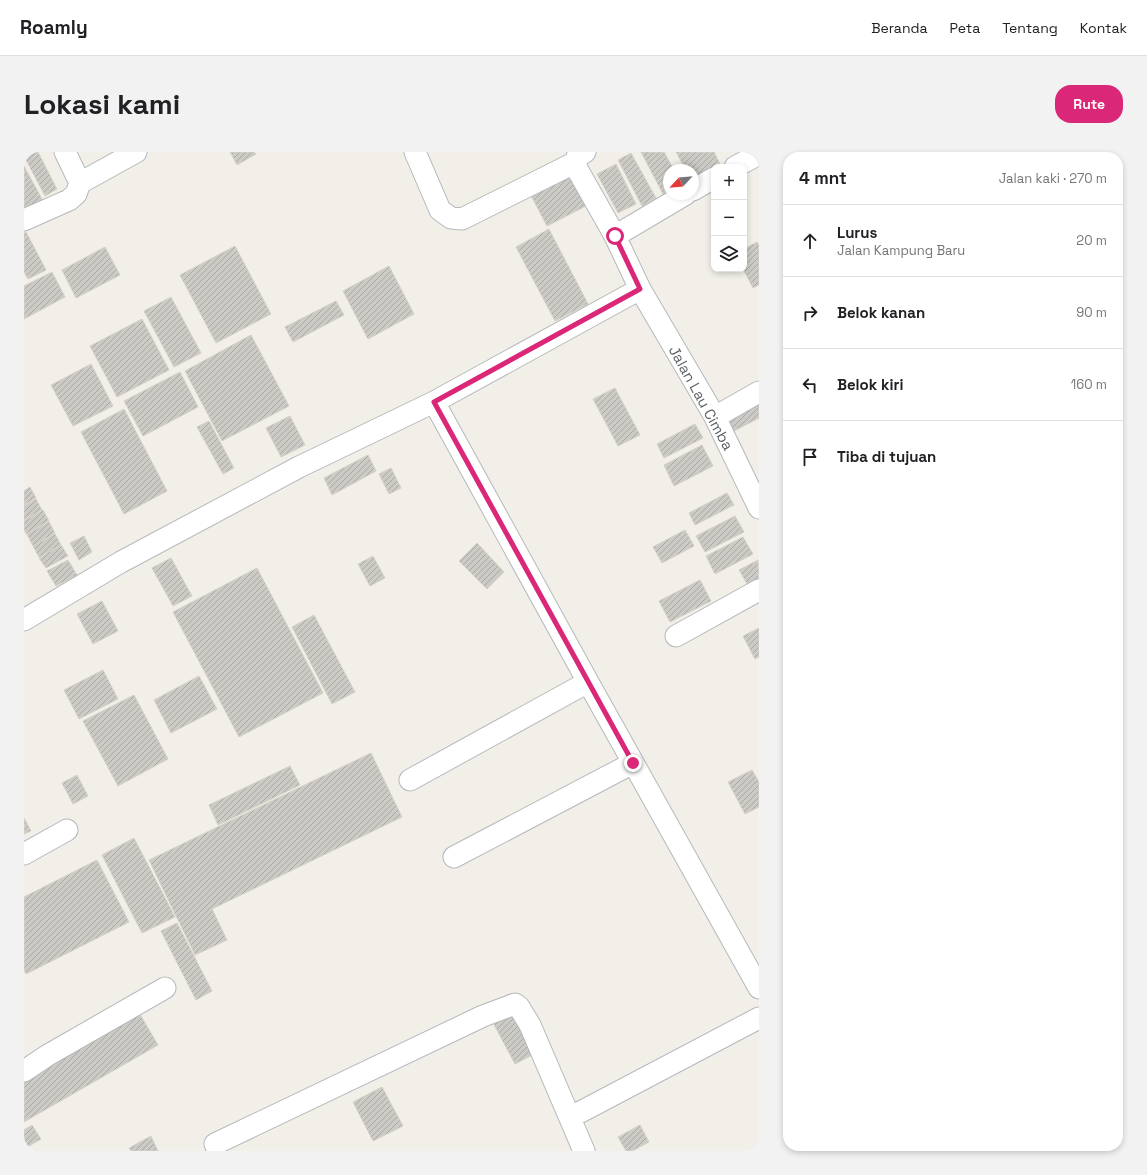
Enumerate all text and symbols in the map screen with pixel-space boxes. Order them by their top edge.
text: Roamly [20,15,88,40]
text: Beranda [871,19,928,37]
text: Peta [950,19,980,37]
text: Tentang [1002,19,1058,37]
text: Kontak [1080,19,1127,37]
button: Rute [1055,85,1123,123]
text: Lokasi kami [24,86,180,122]
north arrow [663,164,699,200]
map controls [711,164,747,272]
button: + [711,164,747,200]
text: 4 mnt [799,167,847,189]
text: Jalan kaki · 270 m [999,170,1107,187]
button: − [711,200,747,236]
text: Lurus [837,223,877,242]
route start [606,227,624,245]
icon: ahead [799,230,821,252]
text: 20 m [1076,232,1107,249]
button: layers [711,236,747,272]
text: Jalan Kampung Baru [837,242,965,259]
icon: right [799,302,821,324]
text: Belok kanan [837,303,925,322]
text: 90 m [1076,304,1107,321]
street label: Jalan Lau Cimba [665,342,738,454]
icon: left [799,374,821,396]
text: Belok kiri [837,375,903,394]
text: 160 m [1071,376,1107,393]
icon: arrive [799,446,821,468]
text: Tiba di tujuan [837,447,936,466]
route end [624,754,642,772]

